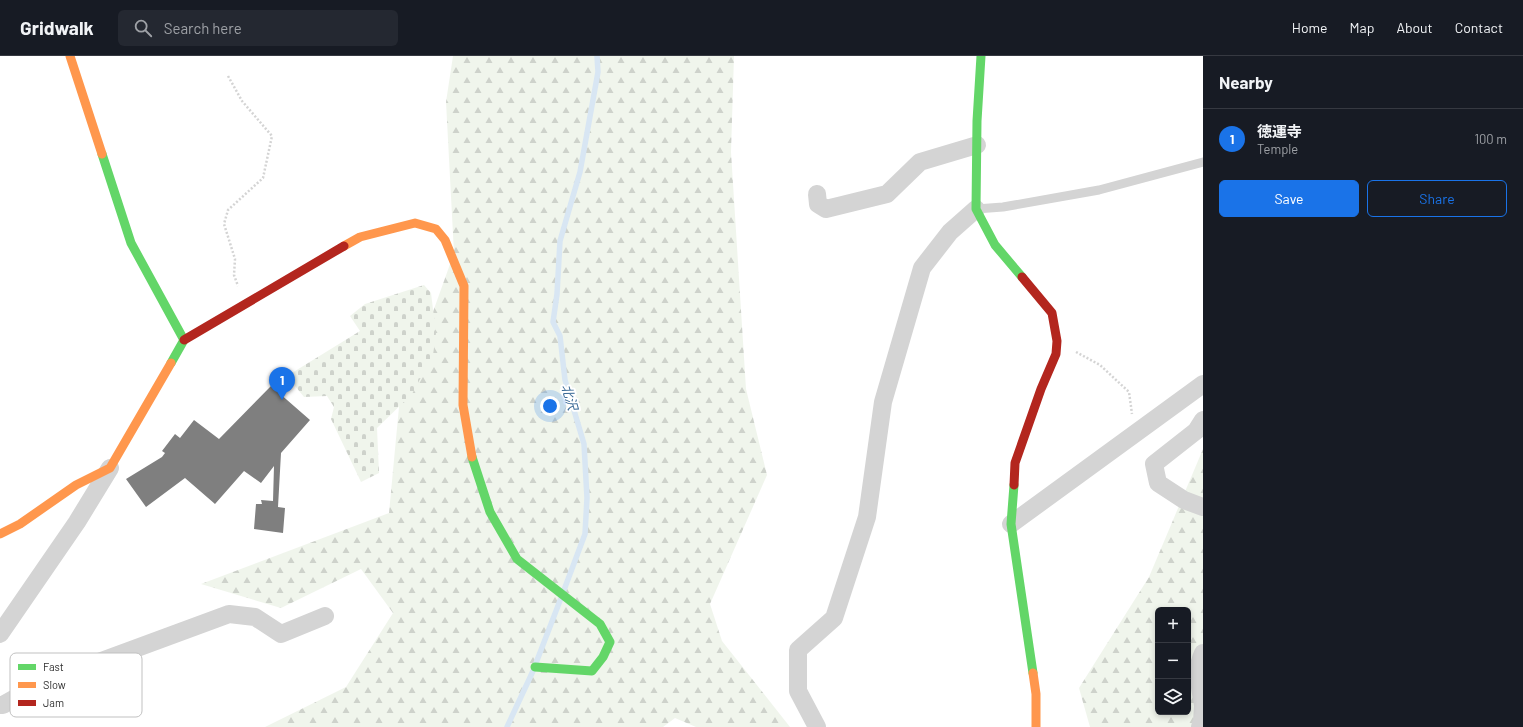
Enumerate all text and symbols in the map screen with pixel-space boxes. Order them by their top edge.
search box [118,10,398,46]
text: Gridwalk [20,16,94,39]
icon: search [132,17,154,39]
text: Search here [164,19,242,37]
text: Home [1292,19,1328,36]
text: Map [1350,19,1374,36]
text: About [1396,19,1433,36]
text: Contact [1455,19,1503,36]
text: Nearby [1219,72,1273,92]
text: 徳運寺 [1257,122,1302,140]
text: 1 [1230,131,1234,147]
text: 100 m [1474,131,1507,147]
text: Temple [1257,141,1298,157]
button: Save [1219,180,1359,217]
button: Share [1367,180,1507,217]
pin: 1 [269,367,295,400]
water label: 北沢 [559,382,582,414]
your location [540,396,560,416]
map controls [1155,607,1191,715]
button: + [1155,607,1191,643]
button: − [1155,643,1191,679]
legend [10,653,142,717]
text: Fast [43,660,64,673]
text: Slow [43,678,66,691]
button: layers [1155,679,1191,715]
text: Jam [43,696,64,709]

